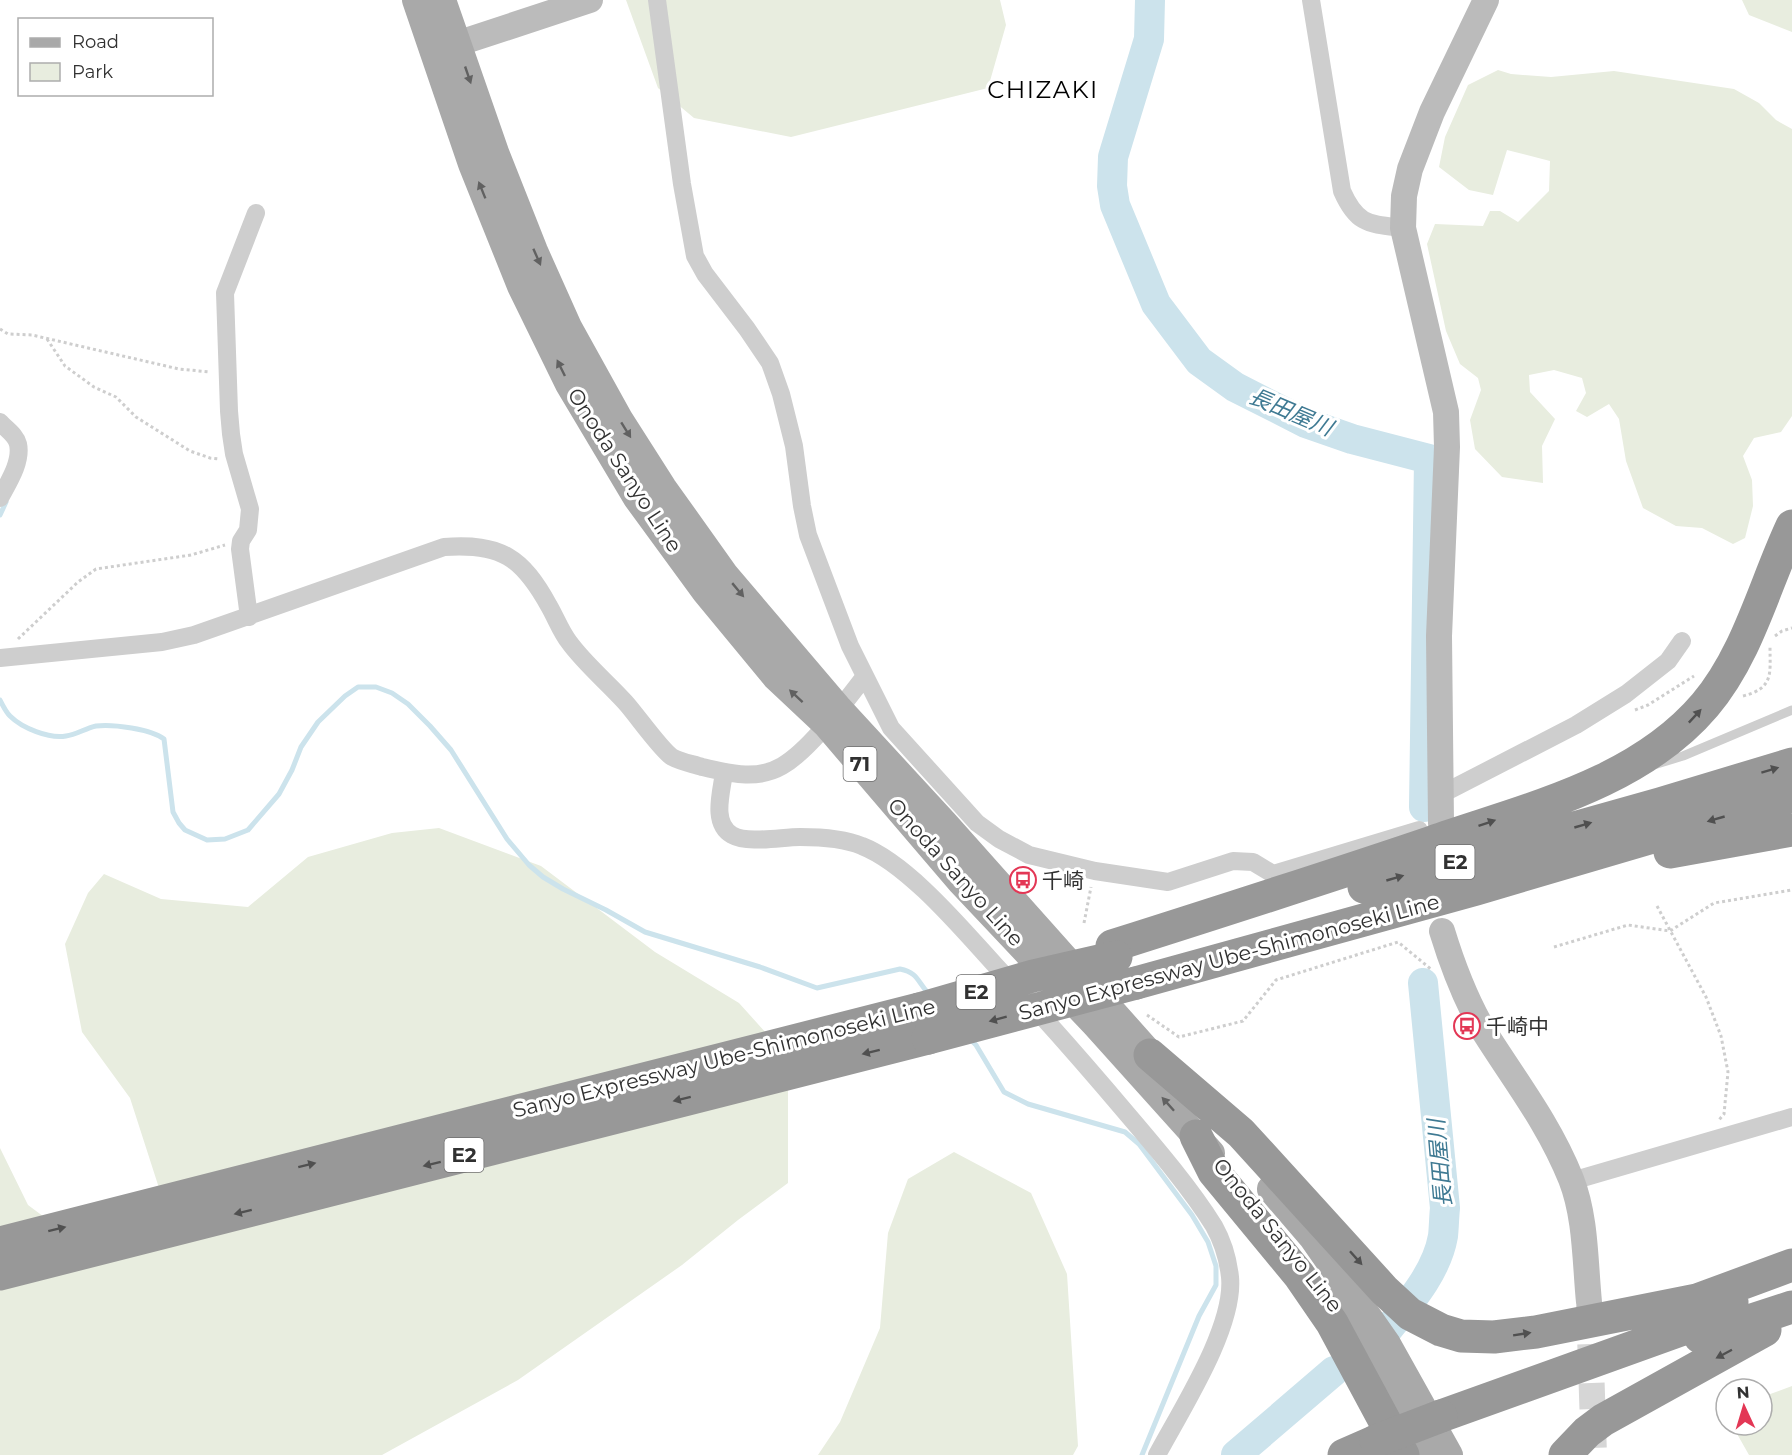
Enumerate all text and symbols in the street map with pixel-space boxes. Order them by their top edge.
legend [18,18,213,96]
text: Road [72,31,119,53]
text: Park [72,61,113,83]
one-way arrow [464,66,474,84]
district label: CHIZAKI [987,75,1099,104]
one-way arrow [477,181,486,199]
one-way arrow [532,249,542,267]
one-way arrow [556,360,566,377]
water label: 長田屋川 [1245,382,1339,442]
street label: Onoda Sanyo Line [563,383,687,557]
one-way arrow [621,422,632,439]
one-way arrow [731,582,744,597]
one-way arrow [789,689,804,703]
one-way arrow [1688,709,1701,724]
road number: 71 [844,747,876,781]
one-way arrow [1761,765,1779,775]
street label: Onoda Sanyo Line [883,793,1029,951]
one-way arrow [1707,815,1725,824]
one-way arrow [1478,818,1496,827]
one-way arrow [1574,820,1592,830]
road number: E2 [1436,845,1474,879]
bus stop icon: 千崎 [1008,865,1038,895]
place label: 千崎 [1042,868,1084,893]
one-way arrow [1386,873,1404,882]
street label: Sanyo Expressway Ube-Shimonoseki Line [1016,889,1442,1025]
road number: E2 [956,975,996,1009]
street label: Sanyo Expressway Ube-Shimonoseki Line [510,993,938,1123]
bus stop icon: 千崎中 [1452,1011,1482,1041]
place label: 千崎中 [1486,1014,1549,1039]
one-way arrow [989,1015,1007,1025]
one-way arrow [862,1048,880,1058]
one-way arrow [673,1095,691,1105]
one-way arrow [1161,1097,1175,1112]
water label: 長田屋川 [1423,1116,1457,1208]
road number: E2 [444,1138,484,1172]
street label: Onoda Sanyo Line [1208,1153,1348,1317]
one-way arrow [297,1159,316,1169]
one-way arrow [423,1159,441,1169]
one-way arrow [234,1208,252,1217]
one-way arrow [48,1223,66,1233]
one-way arrow [1349,1250,1362,1265]
one-way arrow [1513,1329,1532,1338]
one-way arrow [1715,1349,1732,1359]
north arrow [1714,1377,1774,1437]
text: N [1736,1383,1750,1402]

